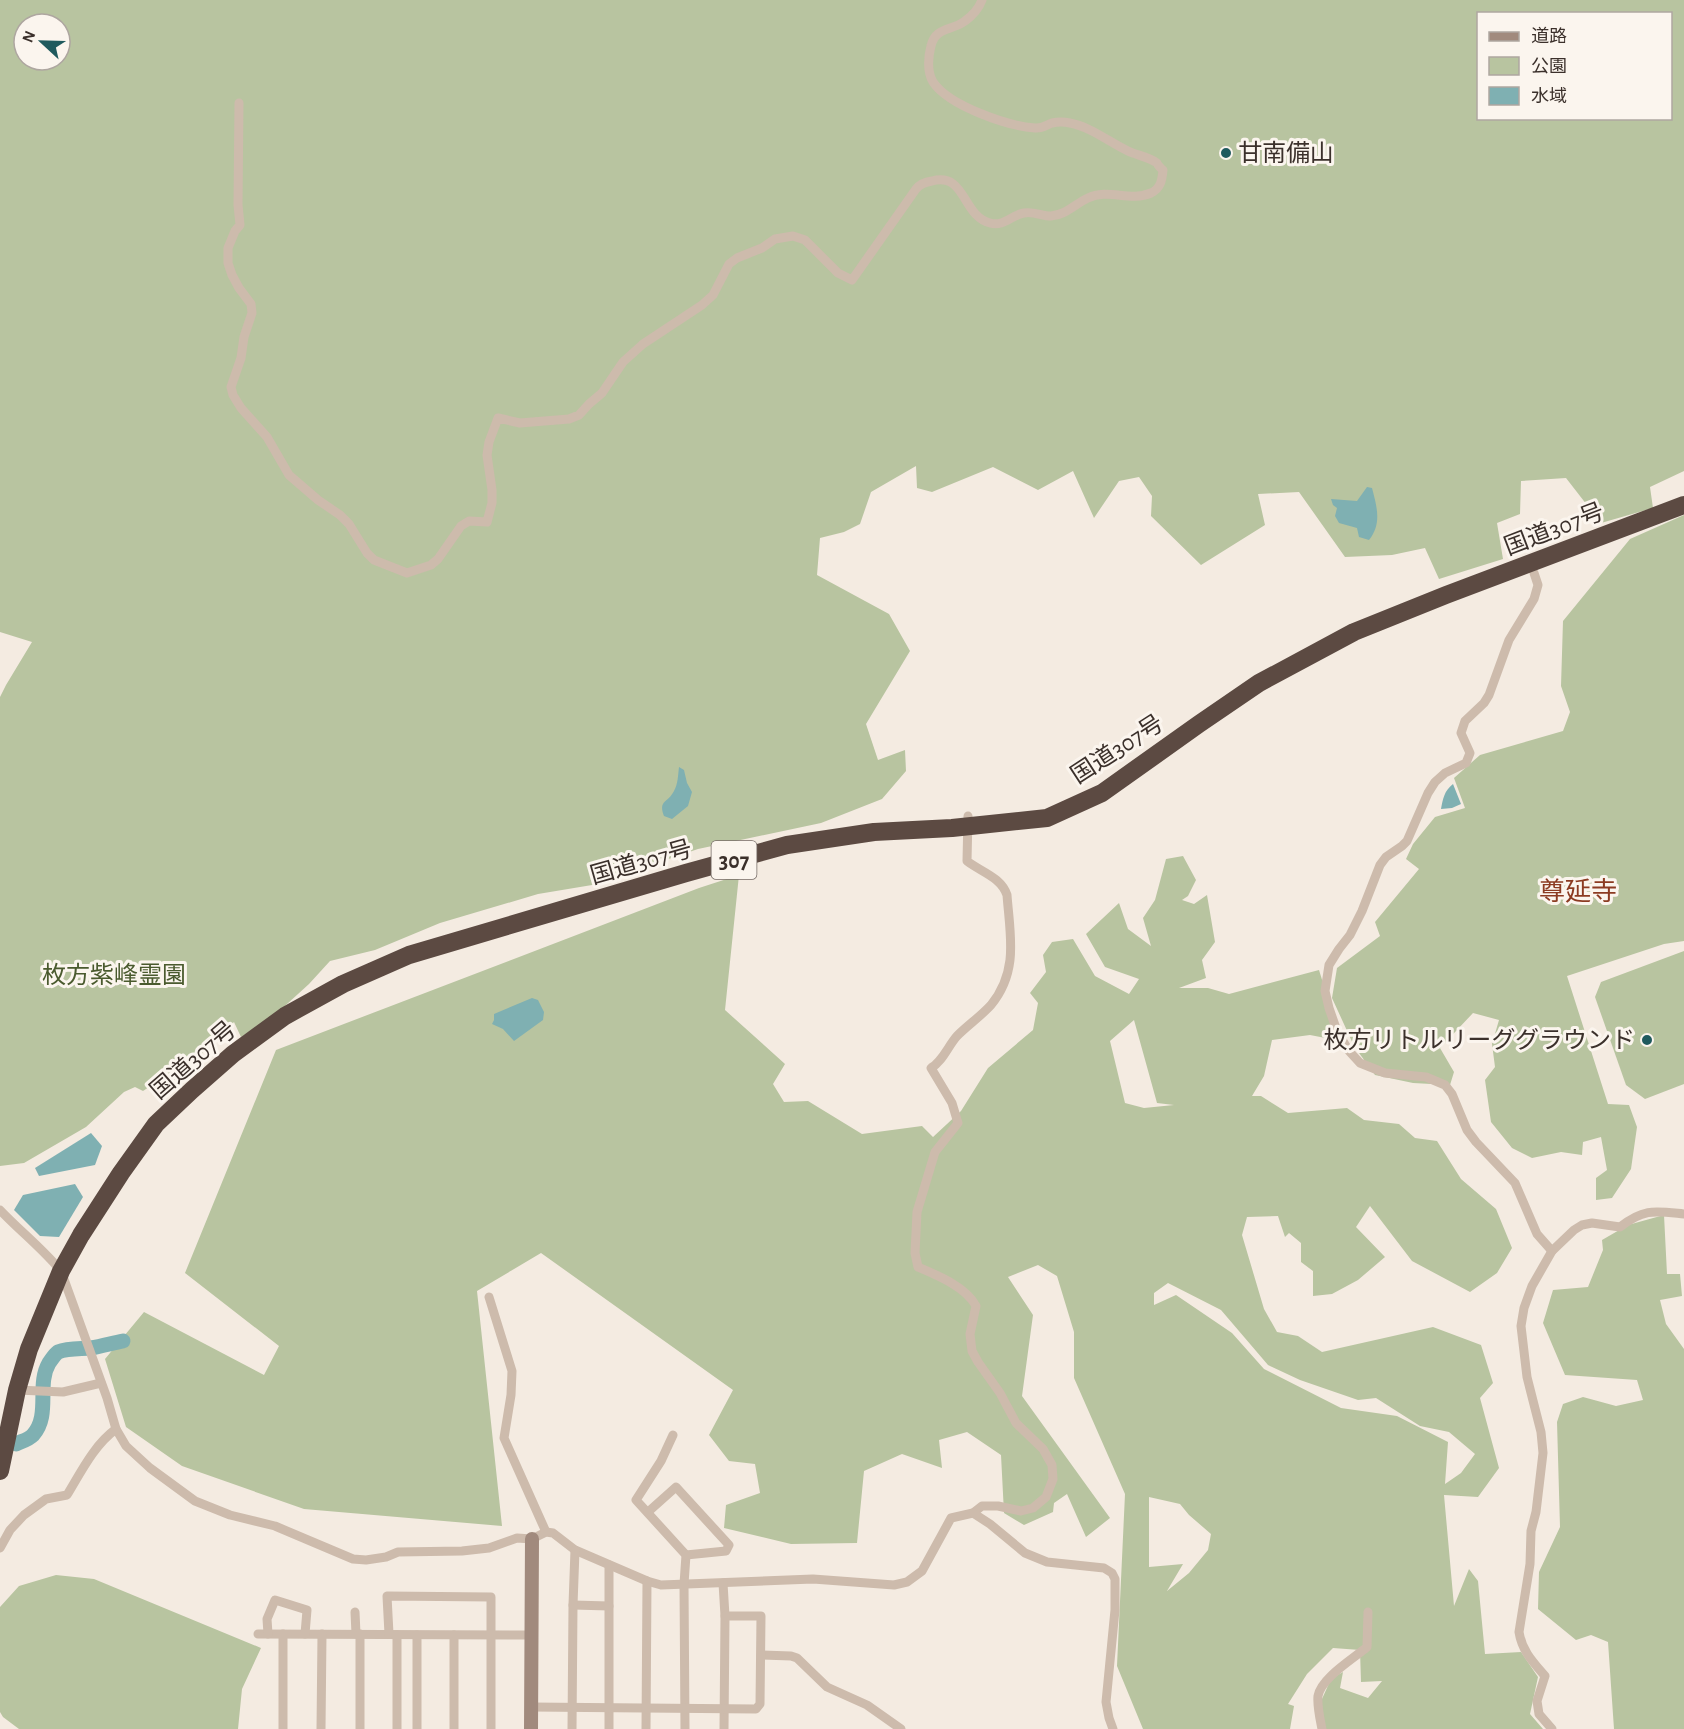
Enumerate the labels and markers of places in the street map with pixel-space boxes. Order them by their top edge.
place label: 甘南備山 [1238,140,1334,166]
marker: 甘南備山 [1219,146,1233,160]
place label: 枚方リトルリーググラウンド [1323,1027,1635,1053]
marker: 枚方リトルリーググラウンド [1640,1033,1654,1047]

